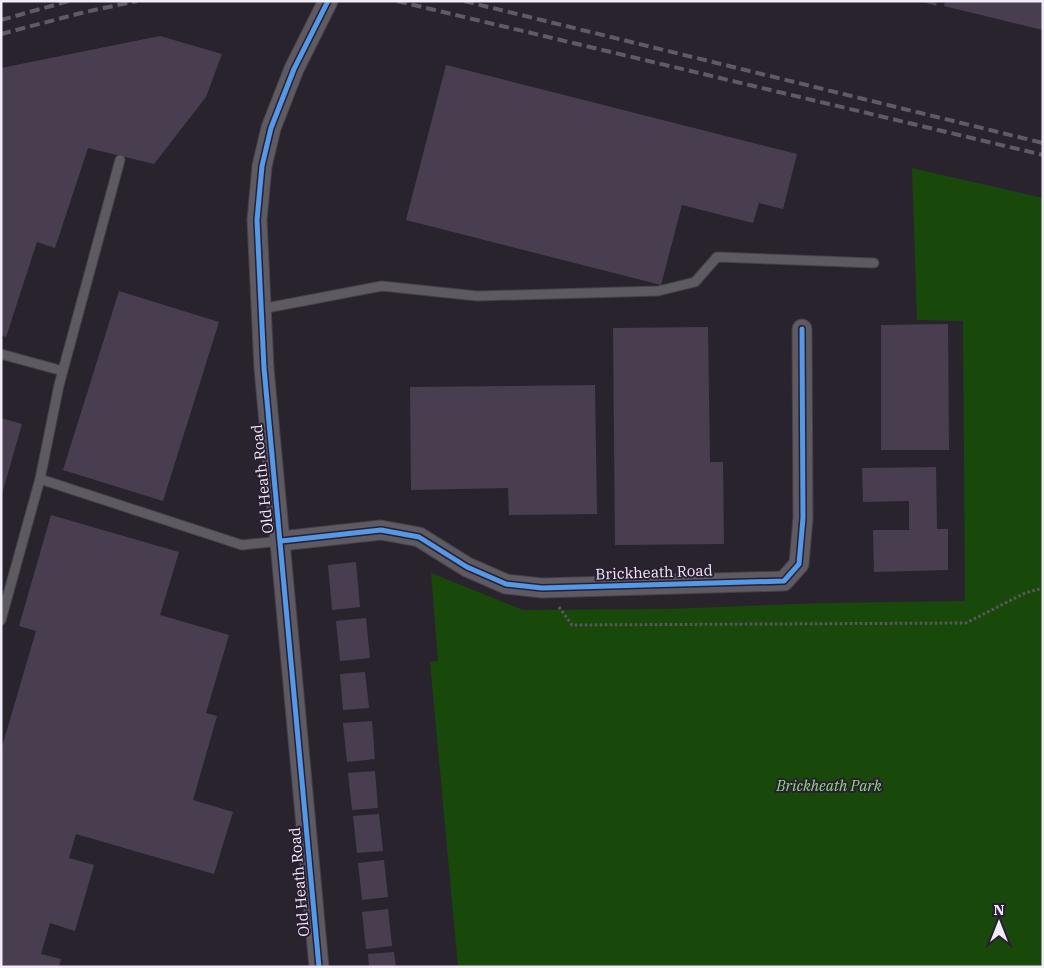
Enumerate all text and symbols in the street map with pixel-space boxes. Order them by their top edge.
street label: Old Heath Road [247,423,277,535]
street label: Brickheath Road [595,560,713,584]
park label: Brickheath Park [775,776,882,795]
street label: Old Heath Road [285,826,313,938]
north arrow [974,898,1024,948]
text: N [993,901,1005,919]

